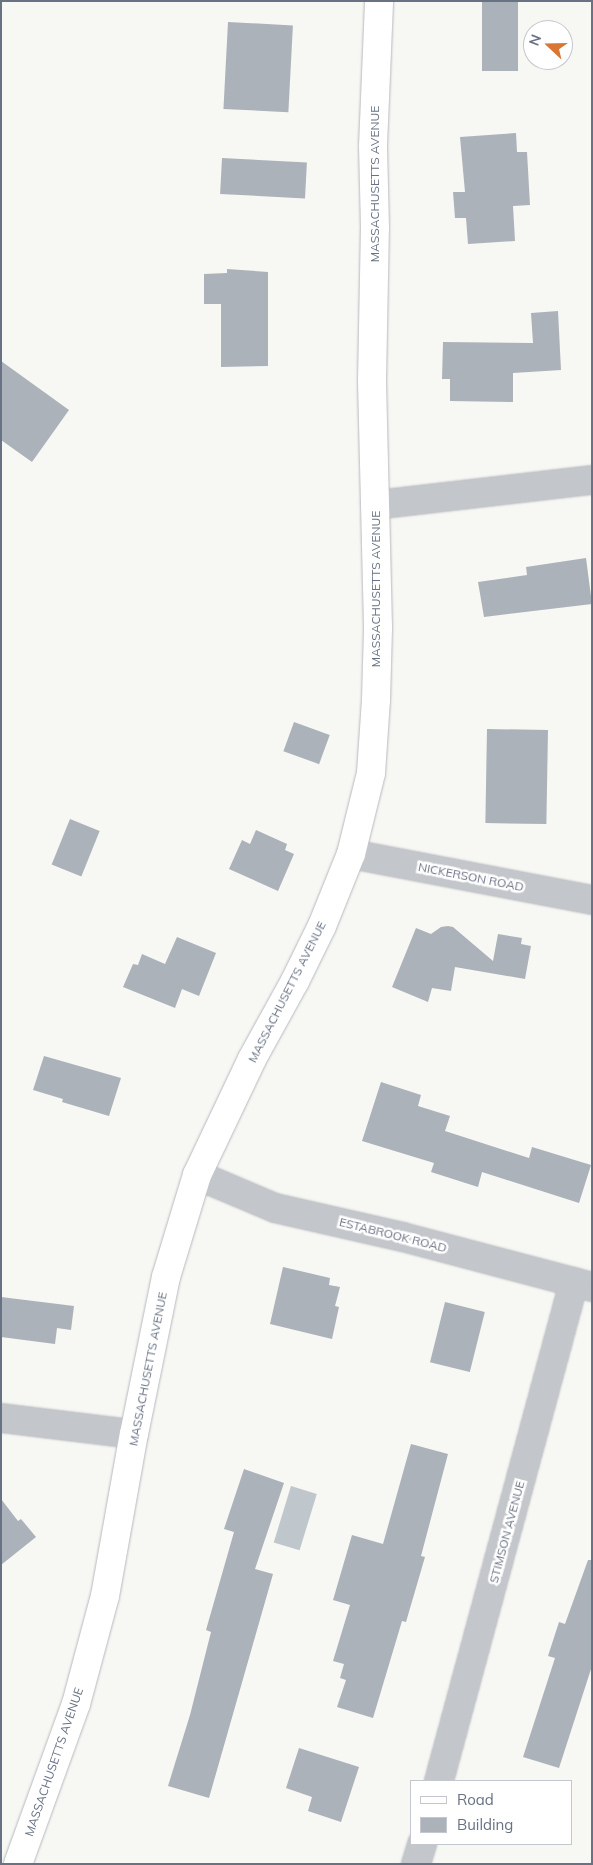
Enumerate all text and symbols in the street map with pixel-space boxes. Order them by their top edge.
north arrow [523,20,573,70]
text: N [525,32,545,48]
street label: MASSACHUSETTS AVENUE [368,106,382,262]
street label: MASSACHUSETTS AVENUE [369,511,383,667]
street label: NICKERSON ROAD [417,860,525,894]
street label: MASSACHUSETTS AVENUE [245,919,329,1065]
street label: ESTABROOK ROAD [338,1215,448,1255]
street label: MASSACHUSETTS AVENUE [126,1291,170,1447]
street label: STIMSON AVENUE [486,1479,528,1585]
street label: MASSACHUSETTS AVENUE [22,1686,86,1838]
legend [410,1780,573,1845]
text: Road [457,1790,494,1809]
text: Building [457,1815,513,1834]

